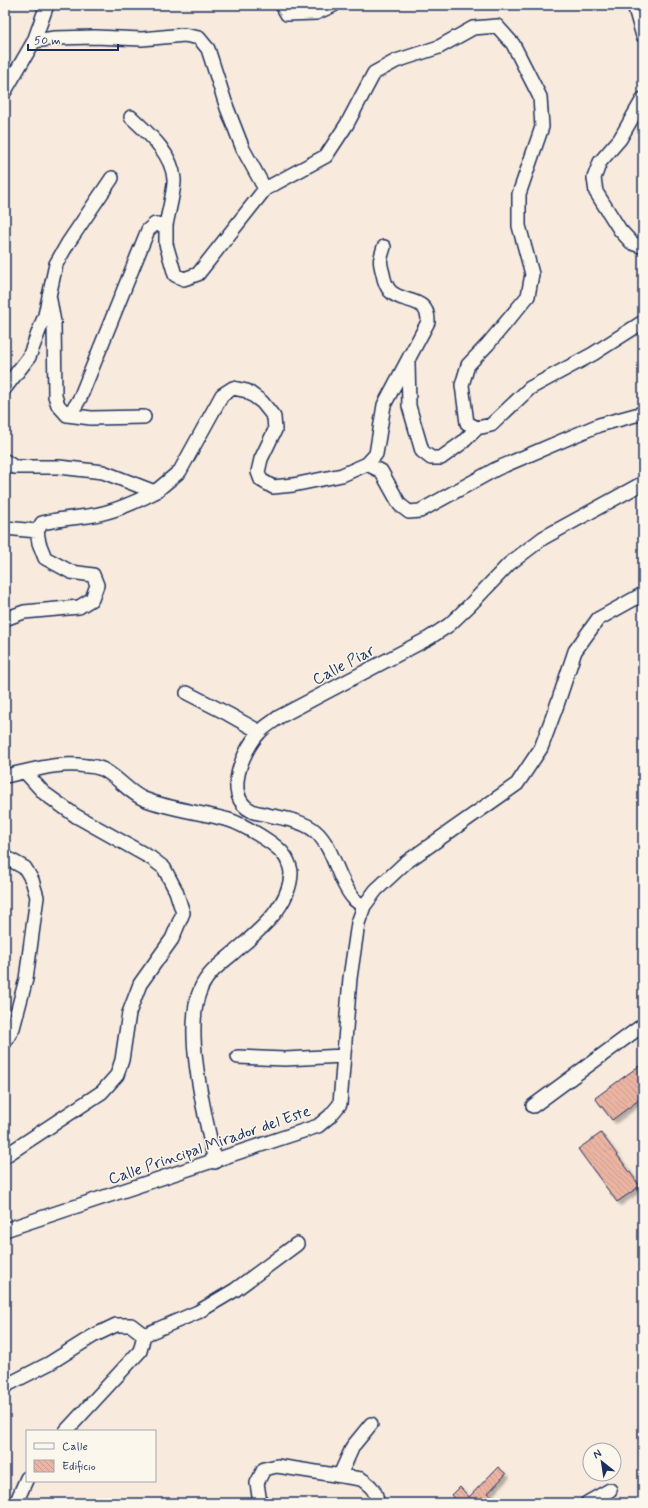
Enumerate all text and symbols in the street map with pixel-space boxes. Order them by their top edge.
scale bar [28,26,118,52]
text: 50 m [34,33,61,49]
street label: Calle Piar [309,640,379,690]
street label: Calle Principal Mirador del Este [106,1101,314,1190]
legend [26,1430,156,1482]
text: Calle [62,1439,88,1455]
north arrow [582,1442,622,1482]
text: N [591,1446,604,1462]
text: Edificio [62,1459,96,1475]

